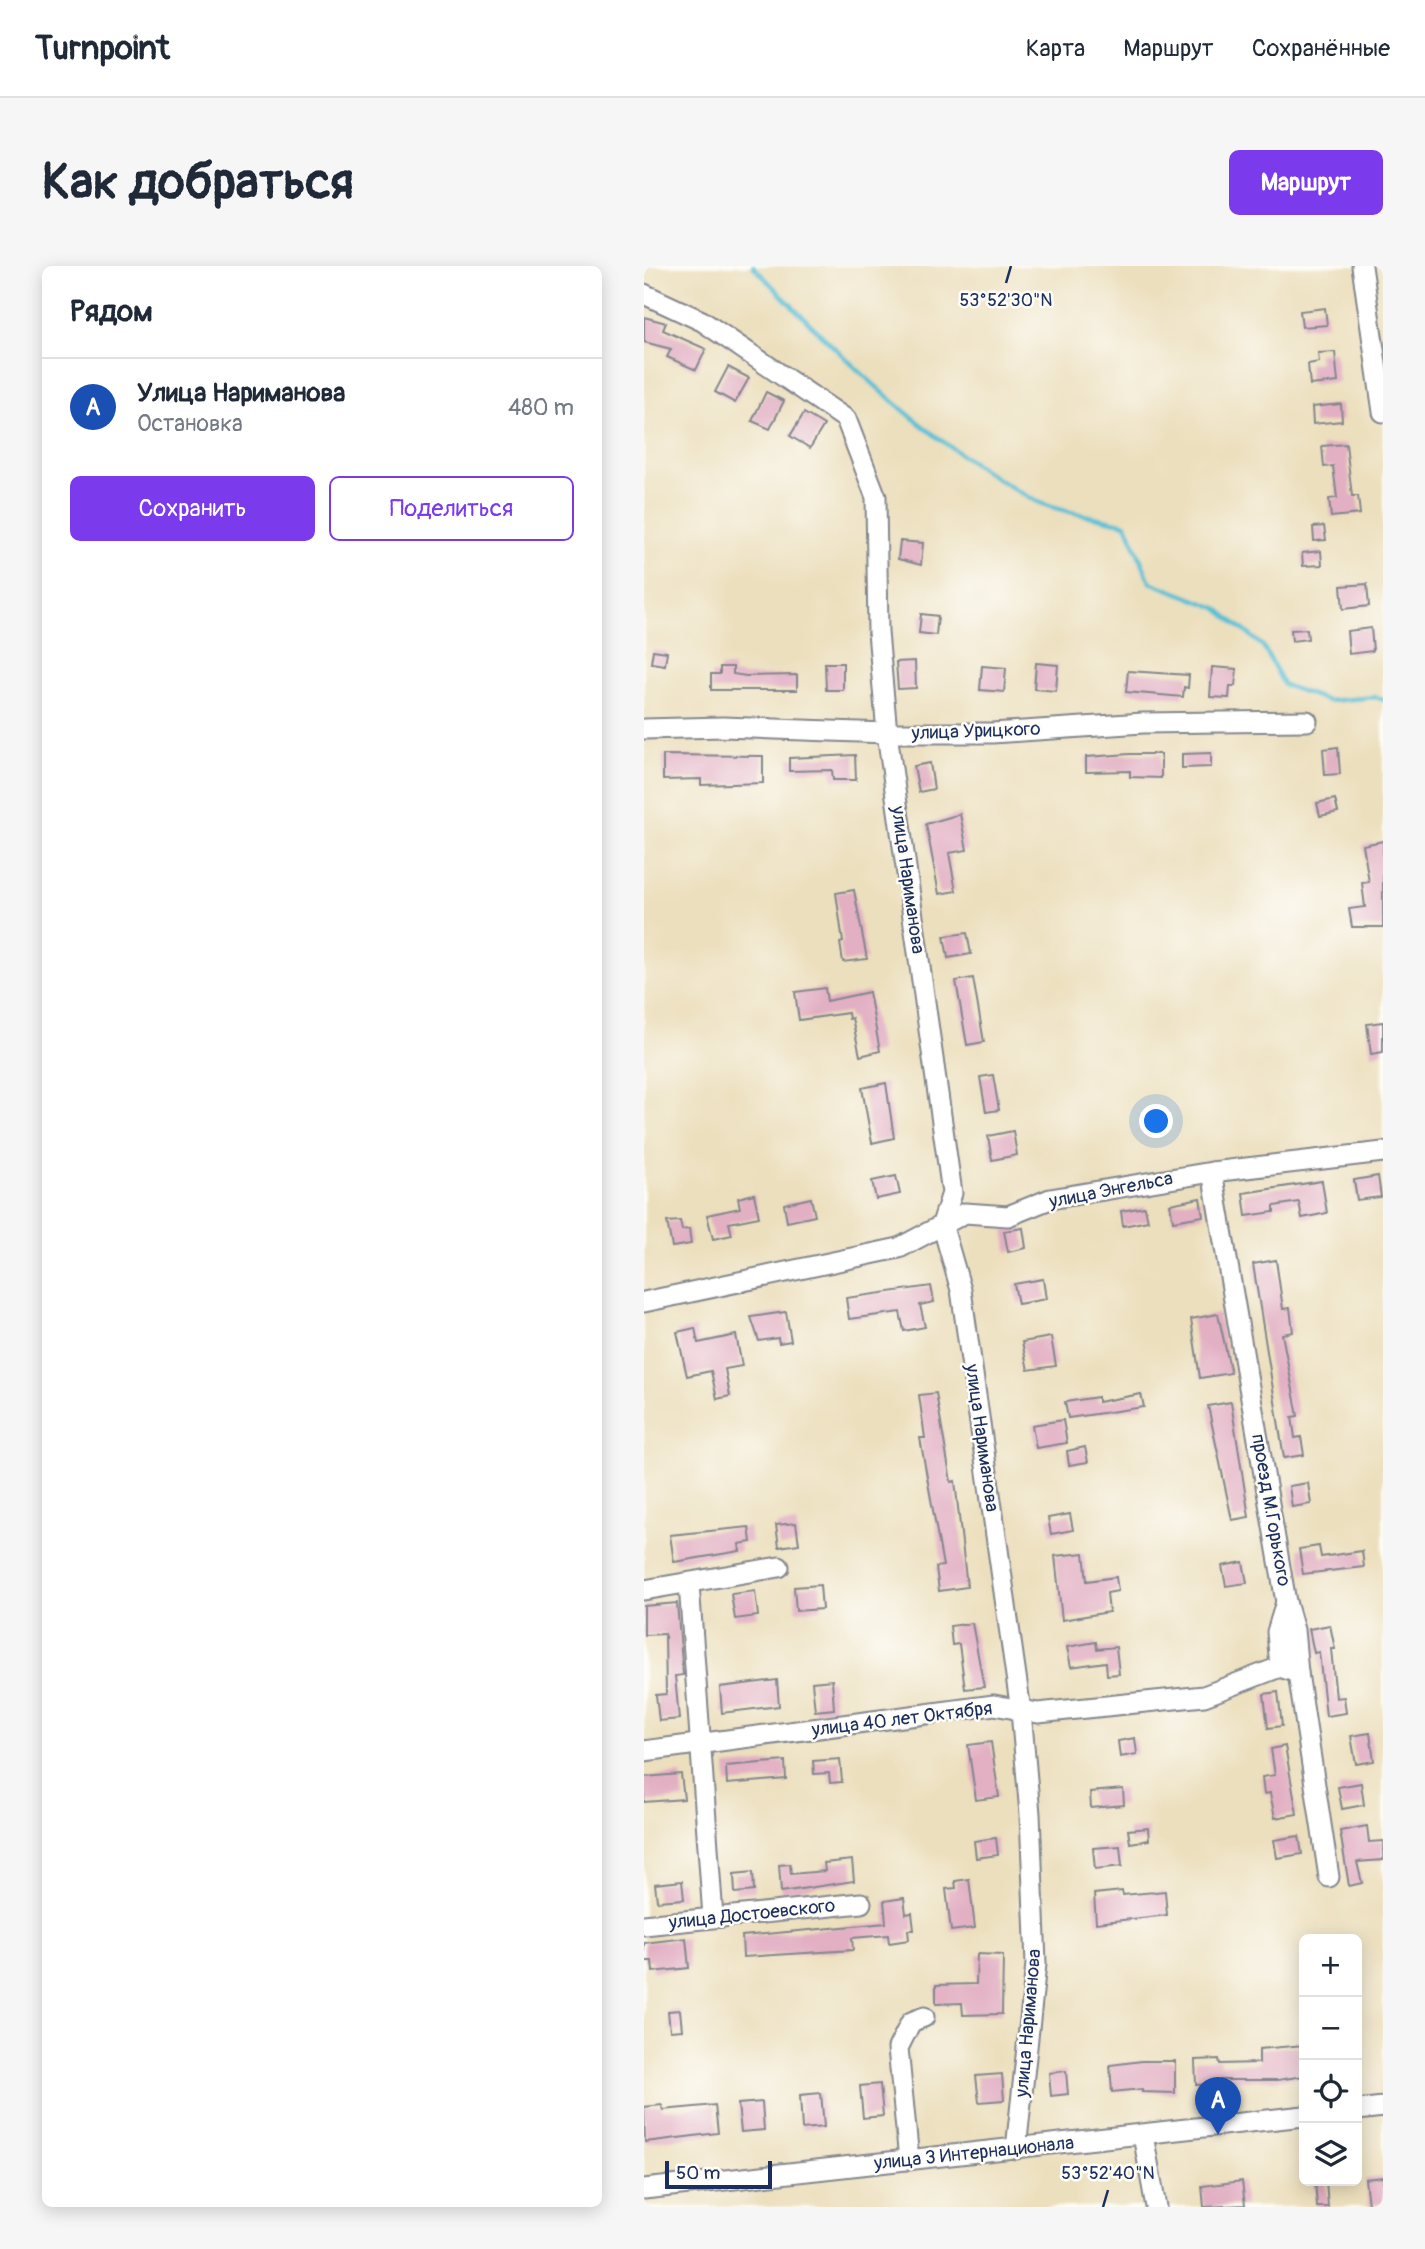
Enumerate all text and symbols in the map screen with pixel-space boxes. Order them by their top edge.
text: Turnpoint [35,28,170,69]
text: Карта [1026,34,1085,63]
text: Маршрут [1123,34,1214,63]
text: Сохранённые [1252,34,1390,63]
button: Маршрут [1229,150,1383,215]
text: Как добраться [42,152,354,213]
text: 53°52'30"N [960,289,1052,312]
text: Рядом [70,293,153,330]
text: Улица Нариманова [137,377,345,409]
text: A [86,393,100,422]
text: 480 m [508,393,574,422]
text: Остановка [137,409,243,438]
button: Сохранить [70,476,315,541]
button: Поделиться [329,476,574,541]
street label: улица Урицкого [910,717,1041,745]
street label: улица Нариманова [886,804,930,956]
your location [1139,1104,1173,1138]
street label: улица Энгельса [1046,1166,1175,1214]
street label: улица Нариманова [960,1362,1004,1514]
street label: проезд М.Горького [1246,1432,1296,1588]
street label: улица 40 лет Октября [809,1696,994,1742]
street label: улица Достоевского [667,1893,836,1935]
map controls [1299,1934,1362,2186]
button: + [1299,1934,1362,1997]
street label: улица Нариманова [1009,1948,1046,2099]
button: − [1299,1997,1362,2060]
button: locate [1299,2060,1362,2123]
pin: A [1195,2077,1241,2135]
button: layers [1299,2123,1362,2186]
street label: улица 3 Интернационала [872,2131,1075,2176]
scale bar [665,2158,772,2190]
text: 50 m [676,2161,720,2185]
text: 53°52'40"N [1061,2162,1155,2185]

